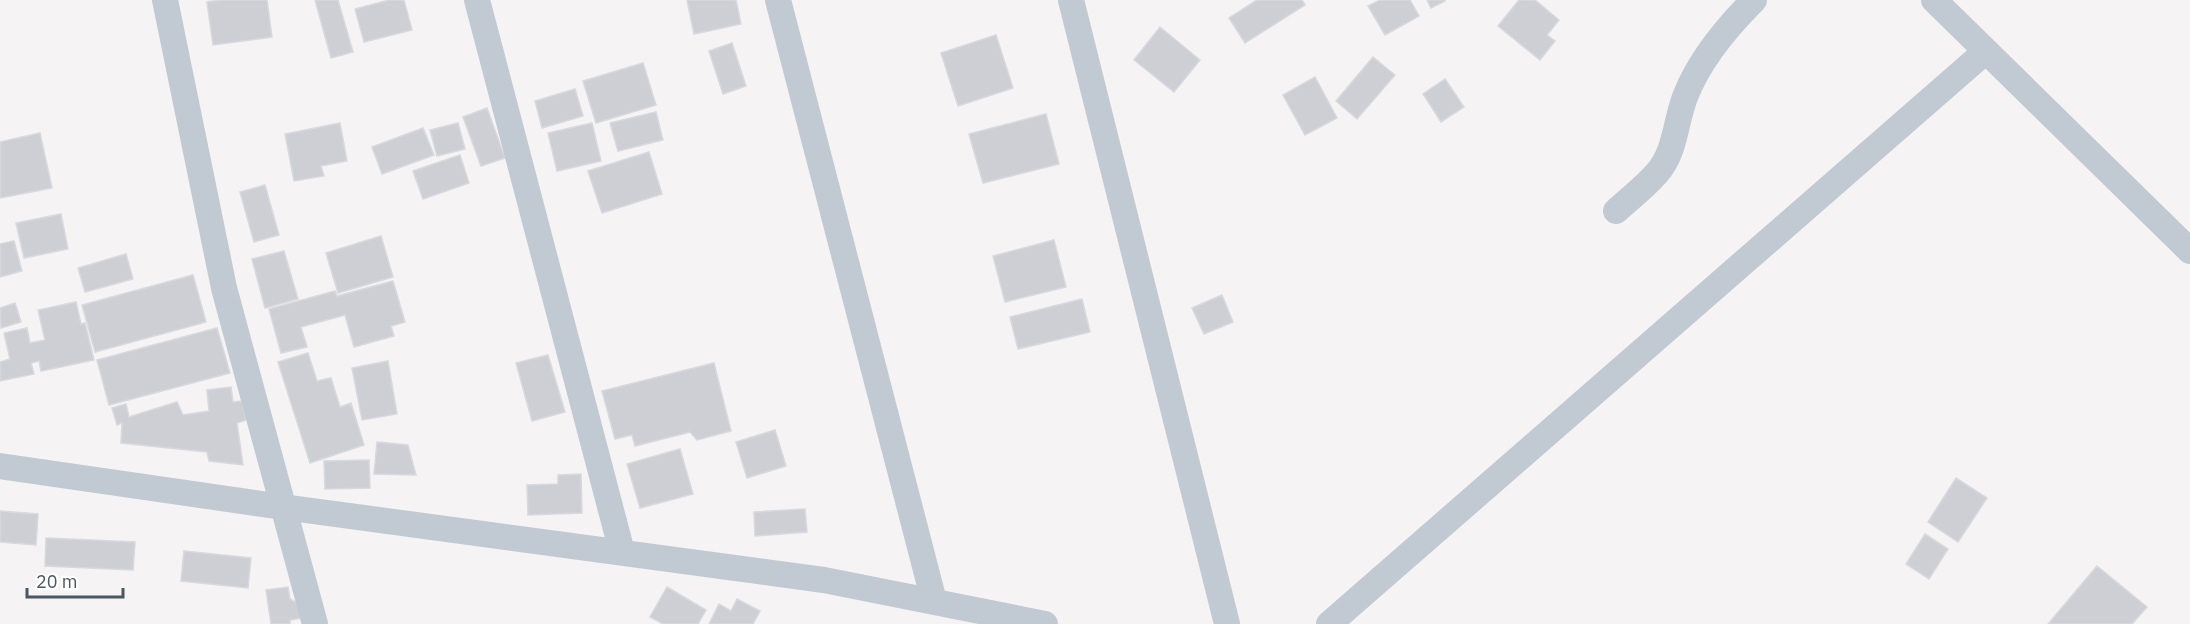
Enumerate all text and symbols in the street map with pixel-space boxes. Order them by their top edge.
scale bar [27,561,123,599]
text: 20 m [36,570,78,593]

